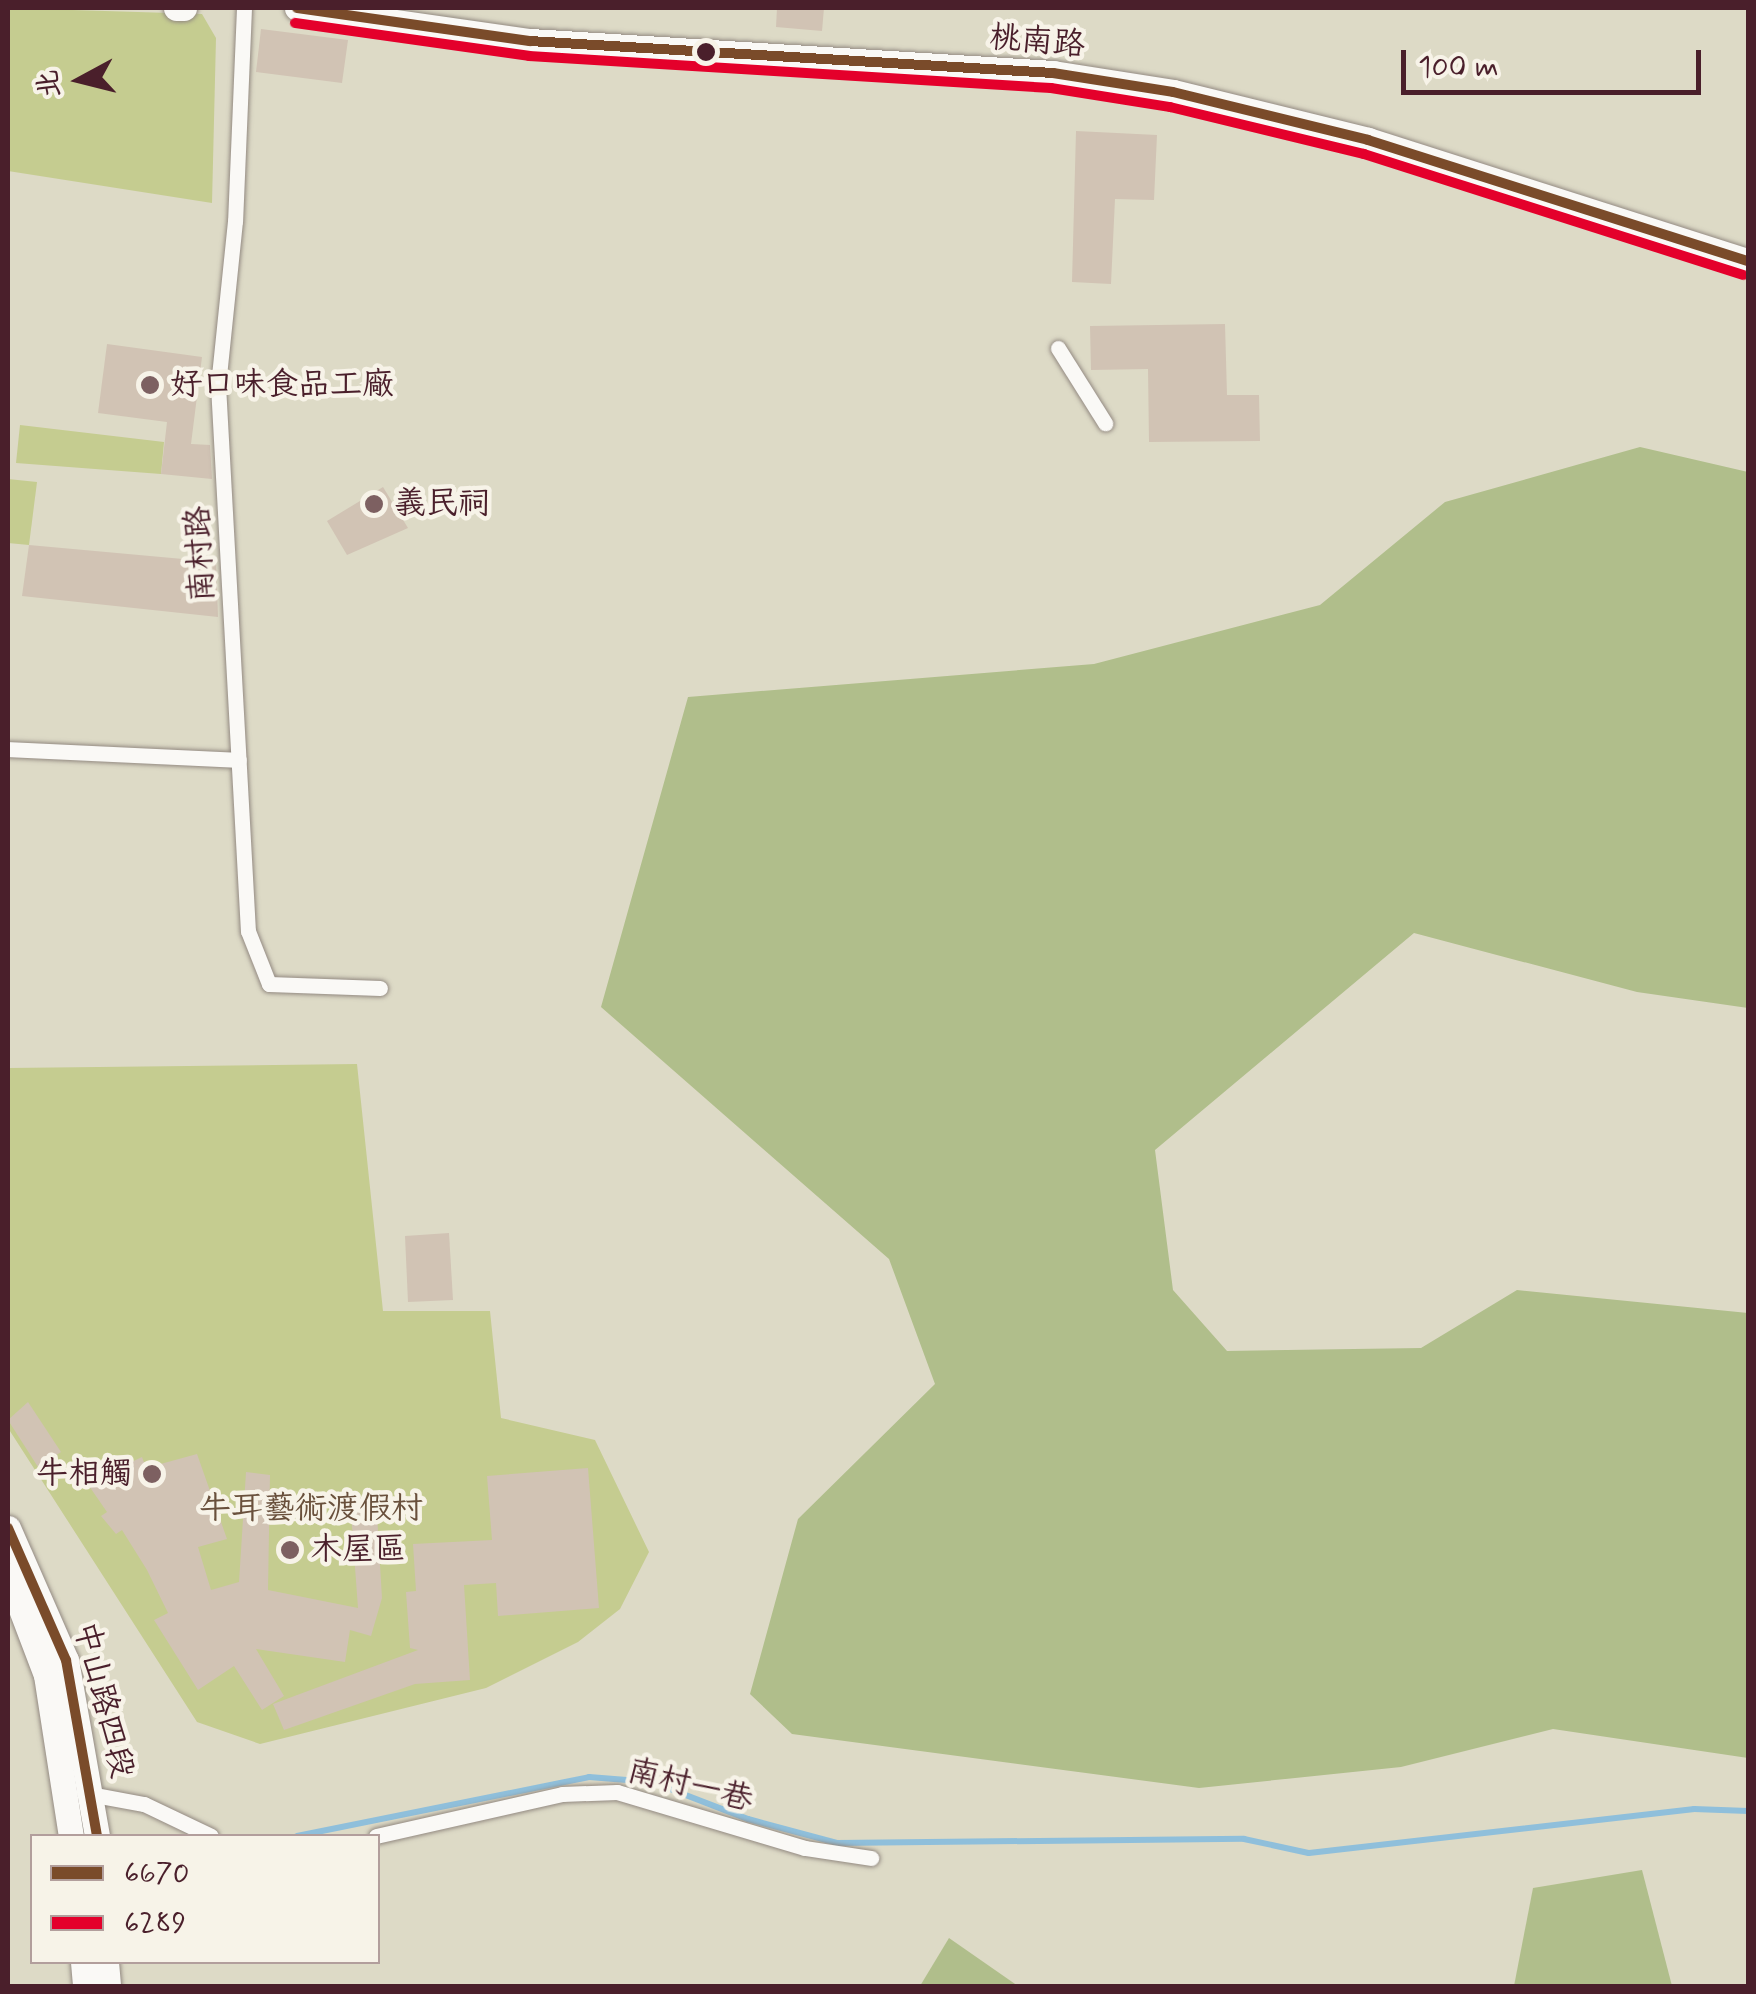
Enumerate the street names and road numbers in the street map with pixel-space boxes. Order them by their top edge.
street label: 桃南路 [988,19,1086,65]
street label: 南村路 [179,505,223,603]
street label: 中山路四段 [65,1618,141,1782]
street label: 南村一巷 [623,1752,757,1820]

